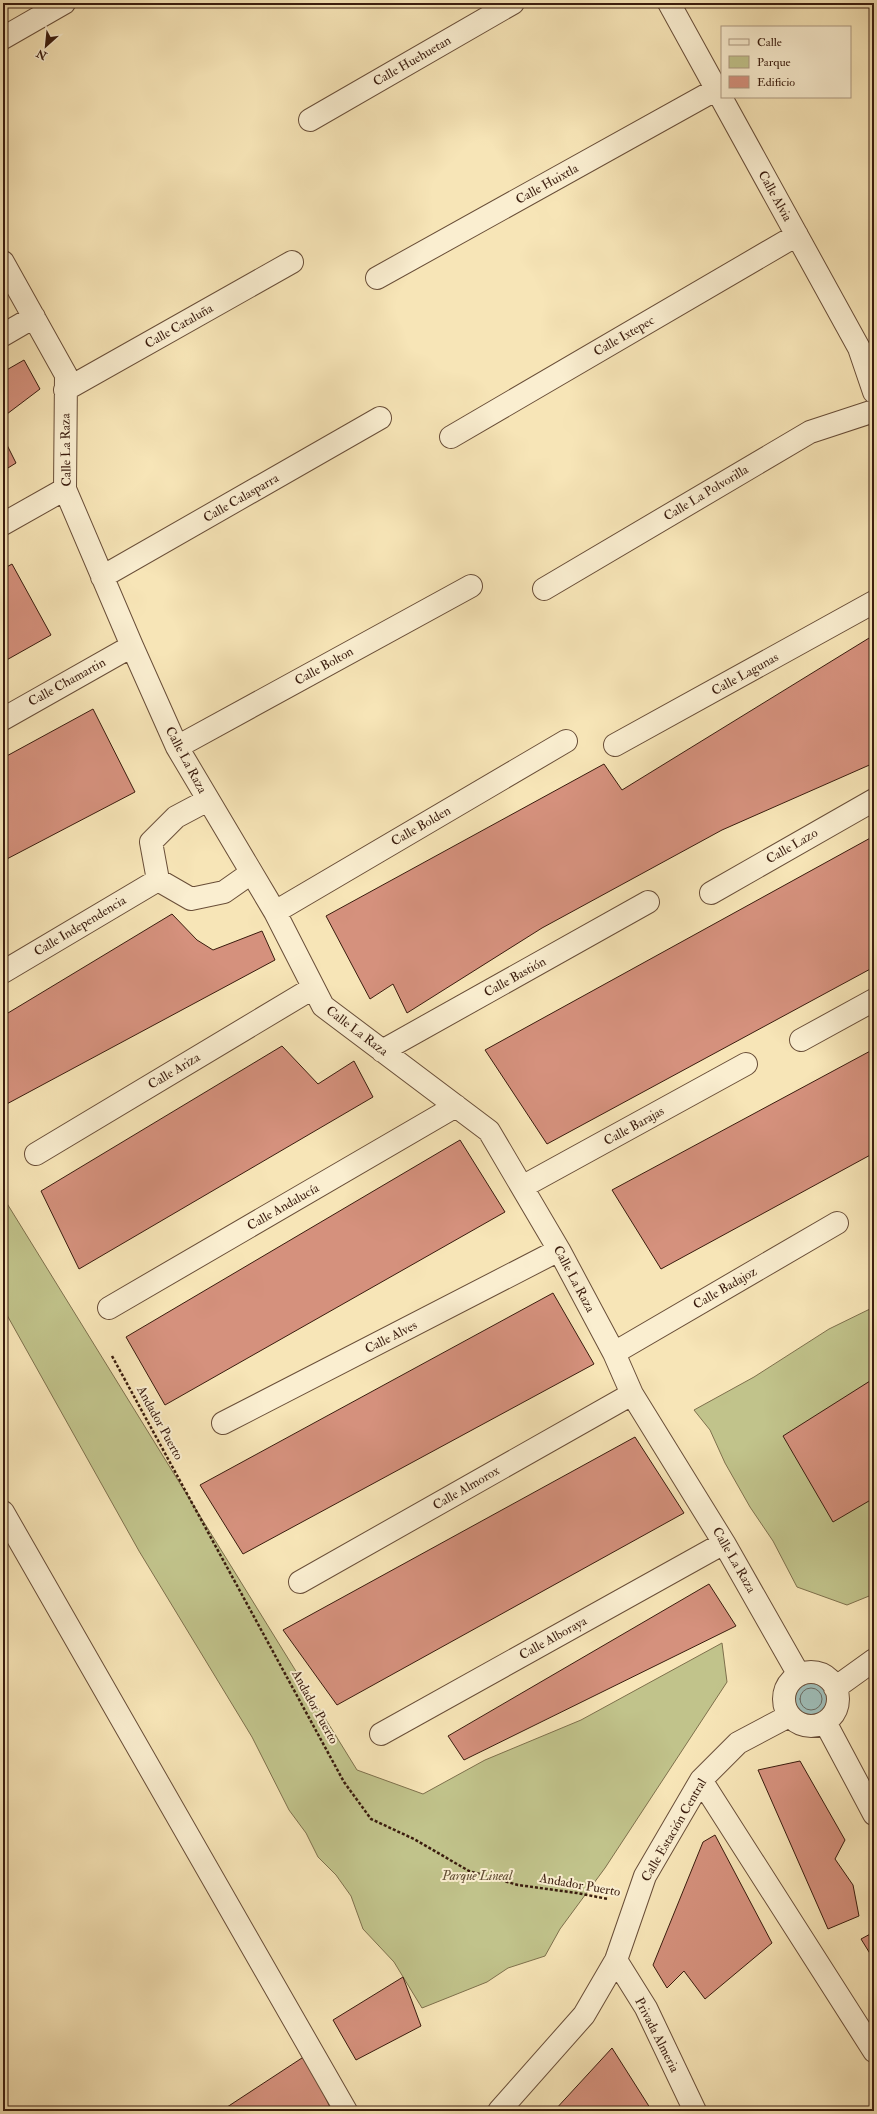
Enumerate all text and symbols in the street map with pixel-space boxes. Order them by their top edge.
north arrow [26,26,66,66]
legend [721,26,851,98]
street label: Calle Huehuetan [370,32,454,90]
text: Calle [757,35,782,50]
text: N [33,46,50,63]
text: Parque [757,55,791,70]
text: Edificio [757,75,795,90]
street label: Calle Huixtla [513,160,582,208]
street label: Calle Alvia [755,168,796,225]
street label: Calle Cataluña [142,300,216,352]
street label: Calle Ixtepec [591,312,658,361]
street label: Calle La Raza [57,413,75,487]
street label: Calle La Polvorilla [661,461,752,525]
street label: Calle Calasparra [200,470,283,527]
street label: Calle Bolton [292,643,356,689]
street label: Calle Lagunas [709,649,782,699]
street label: Calle Chamartin [26,654,109,710]
street label: Calle La Raza [162,724,211,797]
street label: Calle Bolden [388,802,454,849]
street label: Calle Lazo [763,825,821,867]
street label: Calle Independencia [31,892,130,961]
street label: Calle Bastión [481,953,549,1001]
street label: Calle La Raza [323,1003,392,1060]
street label: Calle Ariza [145,1049,203,1093]
street label: Calle Barajas [601,1103,667,1149]
street label: Calle Andalucía [244,1180,322,1234]
street label: Calle La Raza [550,1243,599,1316]
street label: Calle Badajoz [690,1263,760,1313]
street label: Calle Alves [362,1317,420,1357]
street label: Andador Puerto [133,1382,187,1463]
street label: Calle Almorox [430,1462,502,1513]
street label: Calle La Raza [709,1524,760,1596]
street label: Calle Alboraya [516,1613,591,1664]
street label: Andador Puerto [288,1666,342,1747]
street label: Calle Estación Central [638,1775,710,1885]
park label: Parque Lineal [441,1868,513,1884]
street label: Andador Puerto [537,1870,622,1900]
street label: Privada Almeria [631,1995,683,2076]

